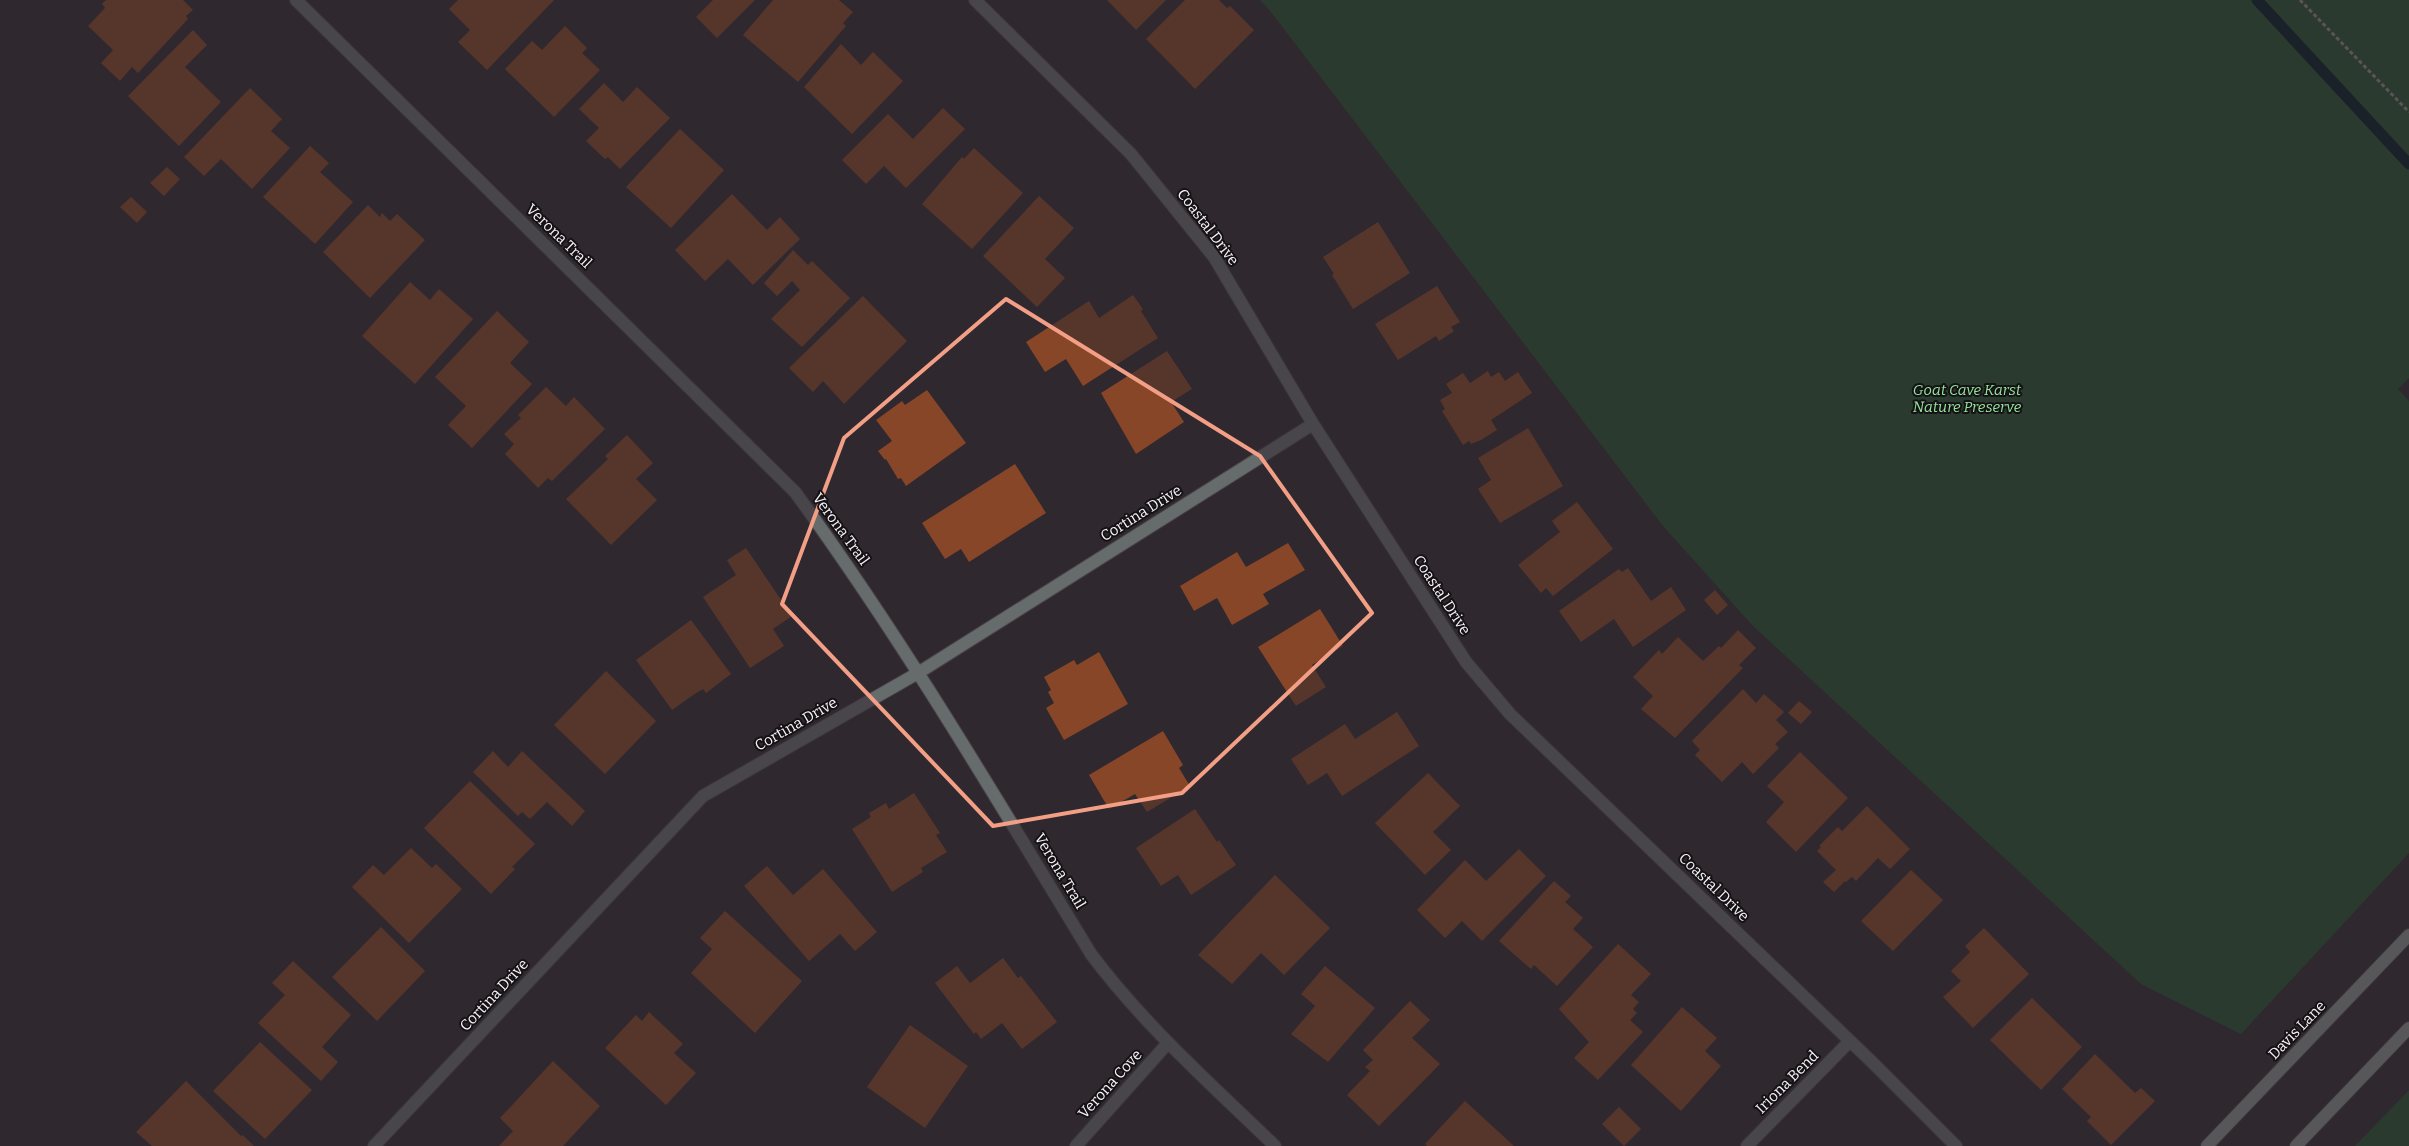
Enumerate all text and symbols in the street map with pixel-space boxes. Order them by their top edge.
street label: Coastal Drive [1173,185,1243,269]
street label: Verona Trail [522,200,596,272]
park label: Goat Cave Karst Nature Preserve [1913,381,2022,416]
street label: Cortina Drive [1097,481,1185,545]
street label: Verona Trail [809,489,873,569]
street label: Coastal Drive [1410,552,1474,638]
street label: Cortina Drive [752,693,840,755]
street label: Verona Trail [1030,830,1090,912]
street label: Coastal Drive [1675,849,1753,925]
street label: Cortina Drive [456,955,532,1035]
street label: Davis Lane [2265,997,2329,1063]
street label: Verona Cove [1074,1046,1146,1122]
street label: Iriona Bend [1752,1047,1822,1117]

